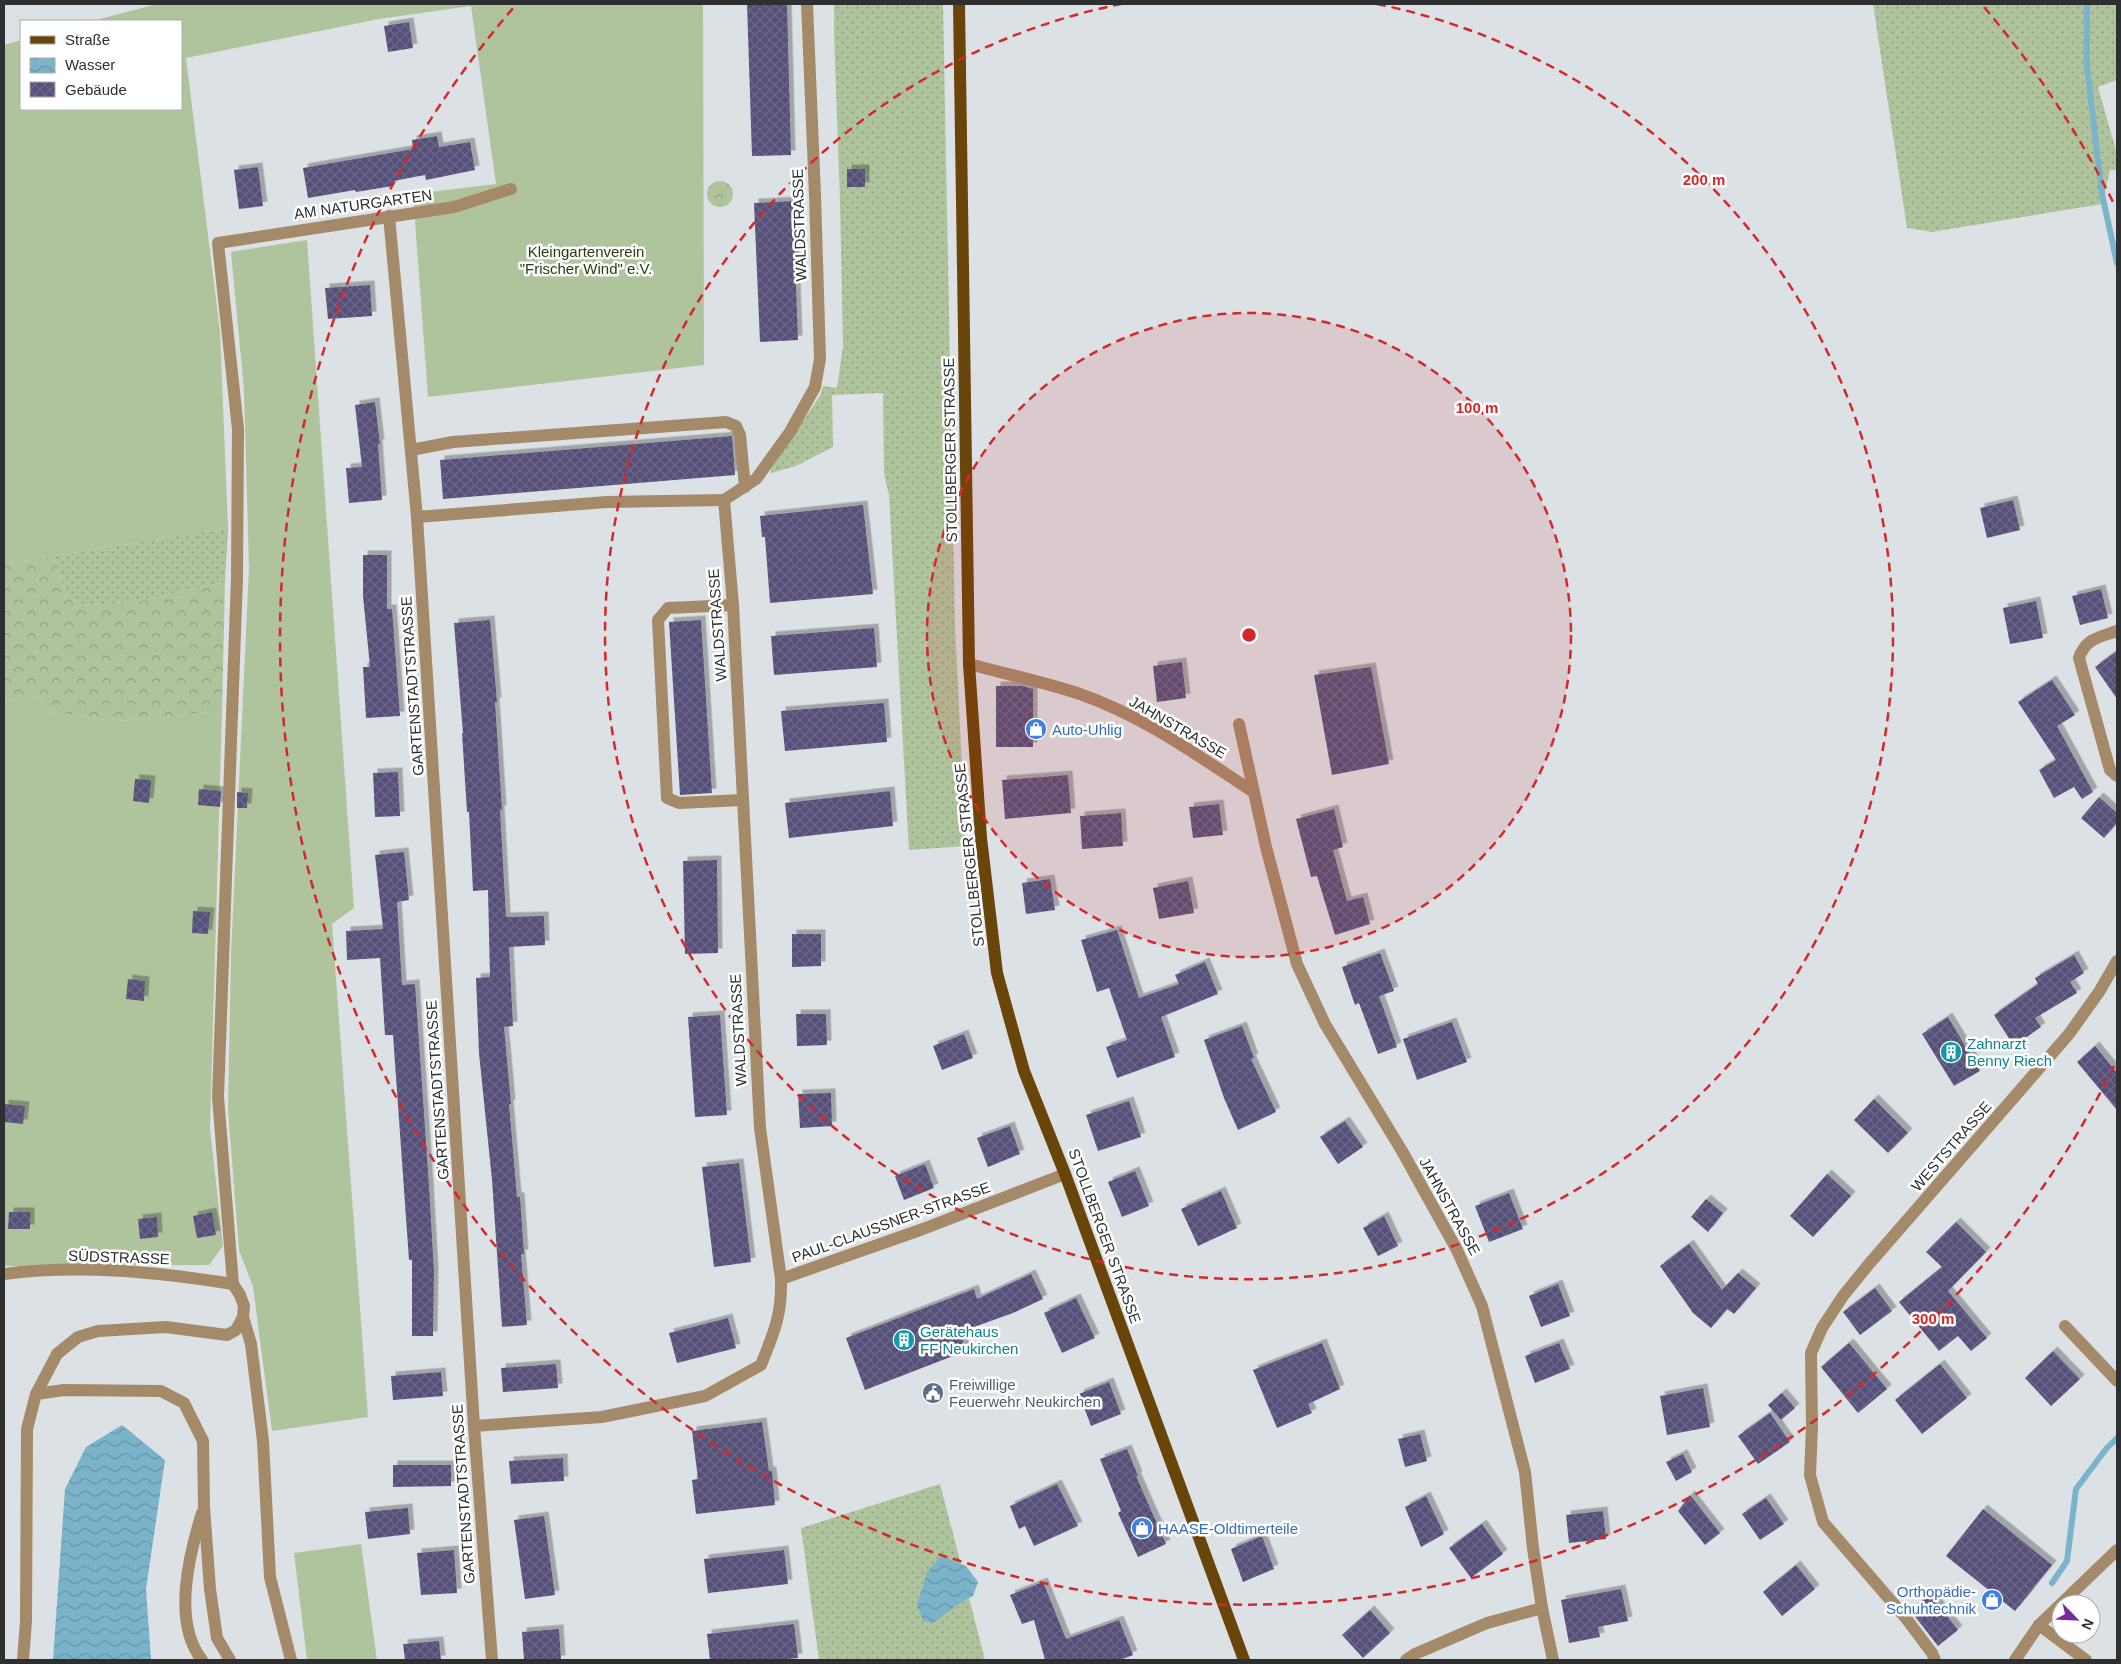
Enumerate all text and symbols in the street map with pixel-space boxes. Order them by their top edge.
legend [20,20,182,110]
text: Straße [65,31,110,48]
text: Wasser [65,56,115,73]
text: Gebäude [65,81,127,98]
street label: WALDSTRASSE [789,168,809,282]
text: 200 m [1683,171,1725,188]
street label: AM NATURGARTEN [293,186,433,222]
park label: Kleingartenverein "Frischer Wind" e.V. [520,243,652,277]
street label: STOLLBERGER STRASSE [940,357,960,543]
text: 100 m [1456,399,1498,416]
street label: WALDSTRASSE [705,568,729,682]
street label: GARTENSTADTSTRASSE [397,595,427,777]
centre of rings [1240,626,1258,644]
street label: JAHNSTRASSE [1126,692,1230,762]
shop icon: Auto-Uhlig [1024,717,1048,741]
place label: Auto-Uhlig [1052,721,1122,738]
street label: STOLLBERGER STRASSE [951,762,987,948]
street label: WALDSTRASSE [727,973,749,1087]
street label: GARTENSTADTSTRASSE [422,999,452,1181]
place label: Zahnarzt Benny Riech [1967,1035,2052,1069]
building icon: Zahnarzt Benny Riech [1939,1040,1963,1064]
street label: WESTSTRASSE [1907,1098,1995,1194]
street label: STOLLBERGER STRASSE [1065,1146,1145,1326]
street label: JAHNSTRASSE [1416,1154,1484,1258]
street label: PAUL-CLAUSSNER-STRASSE [790,1178,992,1266]
street label: SÜDSTRASSE [68,1247,170,1267]
text: 300 m [1912,1310,1954,1327]
place label: Gerätehaus FF Neukirchen [920,1323,1018,1357]
building icon: Gerätehaus FF Neukirchen [892,1328,916,1352]
place label: Freiwillige Feuerwehr Neukirchen [949,1376,1101,1410]
public building icon: Freiwillige Feuerwehr Neukirchen [921,1381,945,1405]
street label: GARTENSTADTSTRASSE [448,1403,478,1585]
shop icon: HAASE-Oldtimerteile [1130,1516,1154,1540]
place label: HAASE-Oldtimerteile [1158,1520,1298,1537]
place label: Orthopädie- Schuhtechnik [1886,1583,1976,1617]
shop icon: Orthopädie- Schuhtechnik [1980,1588,2004,1612]
north arrow [2051,1594,2101,1644]
text: N [2079,1616,2097,1632]

